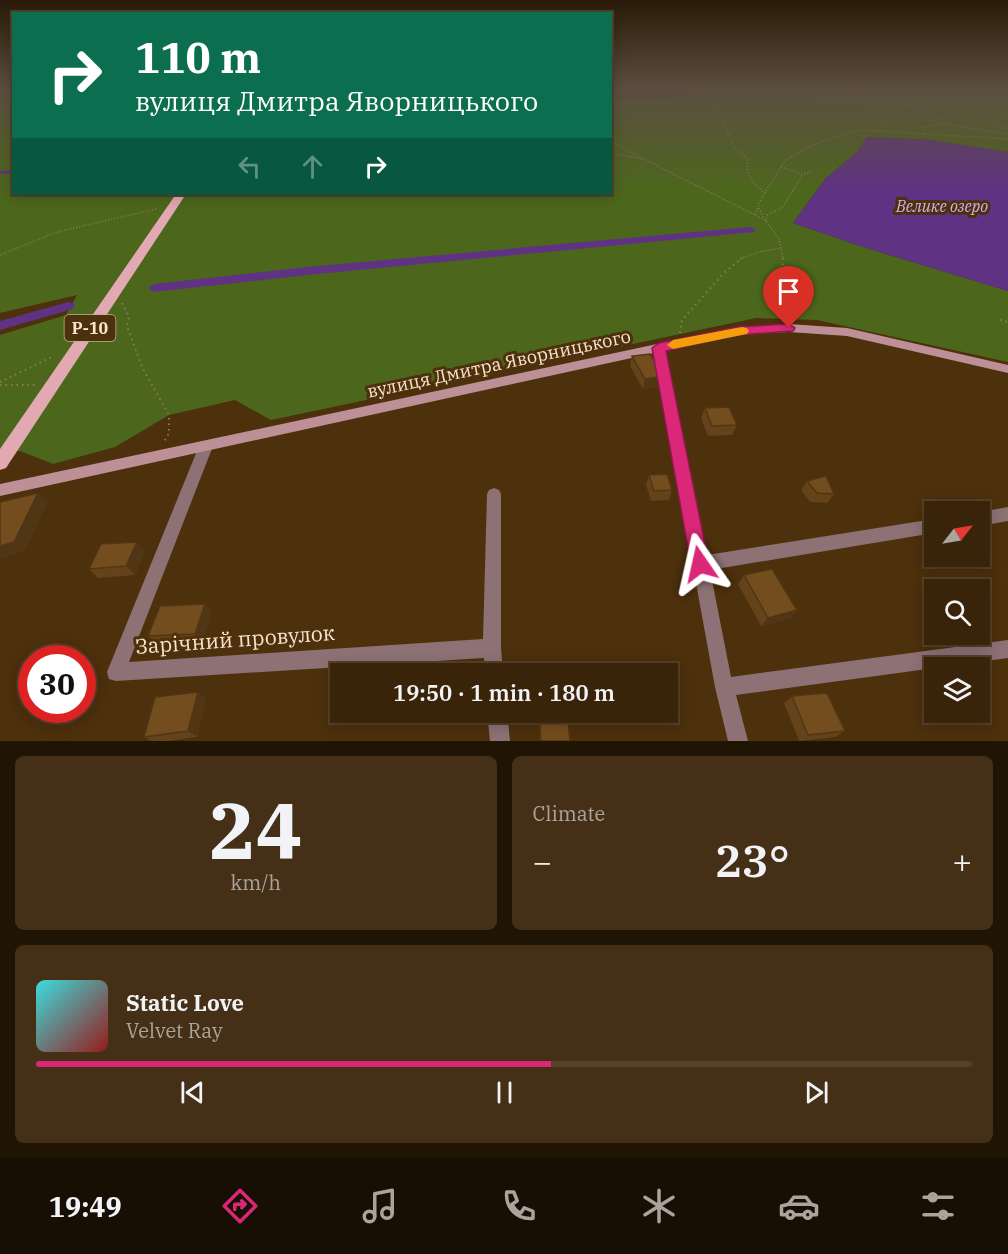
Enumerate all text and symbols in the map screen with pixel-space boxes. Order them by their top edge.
text: 110 m [135,30,261,85]
icon: right [36,36,114,114]
text: вулиця Дмитра Яворницького [135,83,538,118]
icon: left [233,150,266,183]
icon: ahead [296,150,329,183]
icon: right [359,150,392,183]
water label: Велике озеро [895,196,988,216]
pin [763,266,814,328]
icon: arrive [772,275,805,308]
road number: Р-10 [64,315,116,341]
street label: вулиця Дмитра Яворницького [365,324,633,403]
north arrow [924,501,990,567]
map controls [924,501,990,723]
position arrow [668,532,732,596]
button: search [924,579,990,645]
street label: Зарічний провулок [134,618,336,660]
speed limit sign: 30 [18,645,96,723]
button: layers [924,657,990,723]
text: 19:50 · 1 min · 180 m [393,678,615,707]
text: 24 [209,779,303,880]
text: Climate [533,800,605,827]
text: 23° [715,831,790,889]
text: − [533,840,552,883]
text: + [952,840,972,883]
text: km/h [230,869,281,896]
text: Static Love [126,988,244,1017]
text: Velvet Ray [126,1017,223,1044]
icon: previous [176,1076,209,1109]
icon: pause [488,1076,521,1109]
icon: next [800,1076,833,1109]
icon: directions [219,1185,261,1227]
icon: music [359,1185,401,1227]
icon: phone [498,1185,540,1227]
icon: climate [638,1185,680,1227]
icon: car [778,1185,820,1227]
icon: filters [917,1185,959,1227]
text: 19:49 [49,1189,122,1224]

